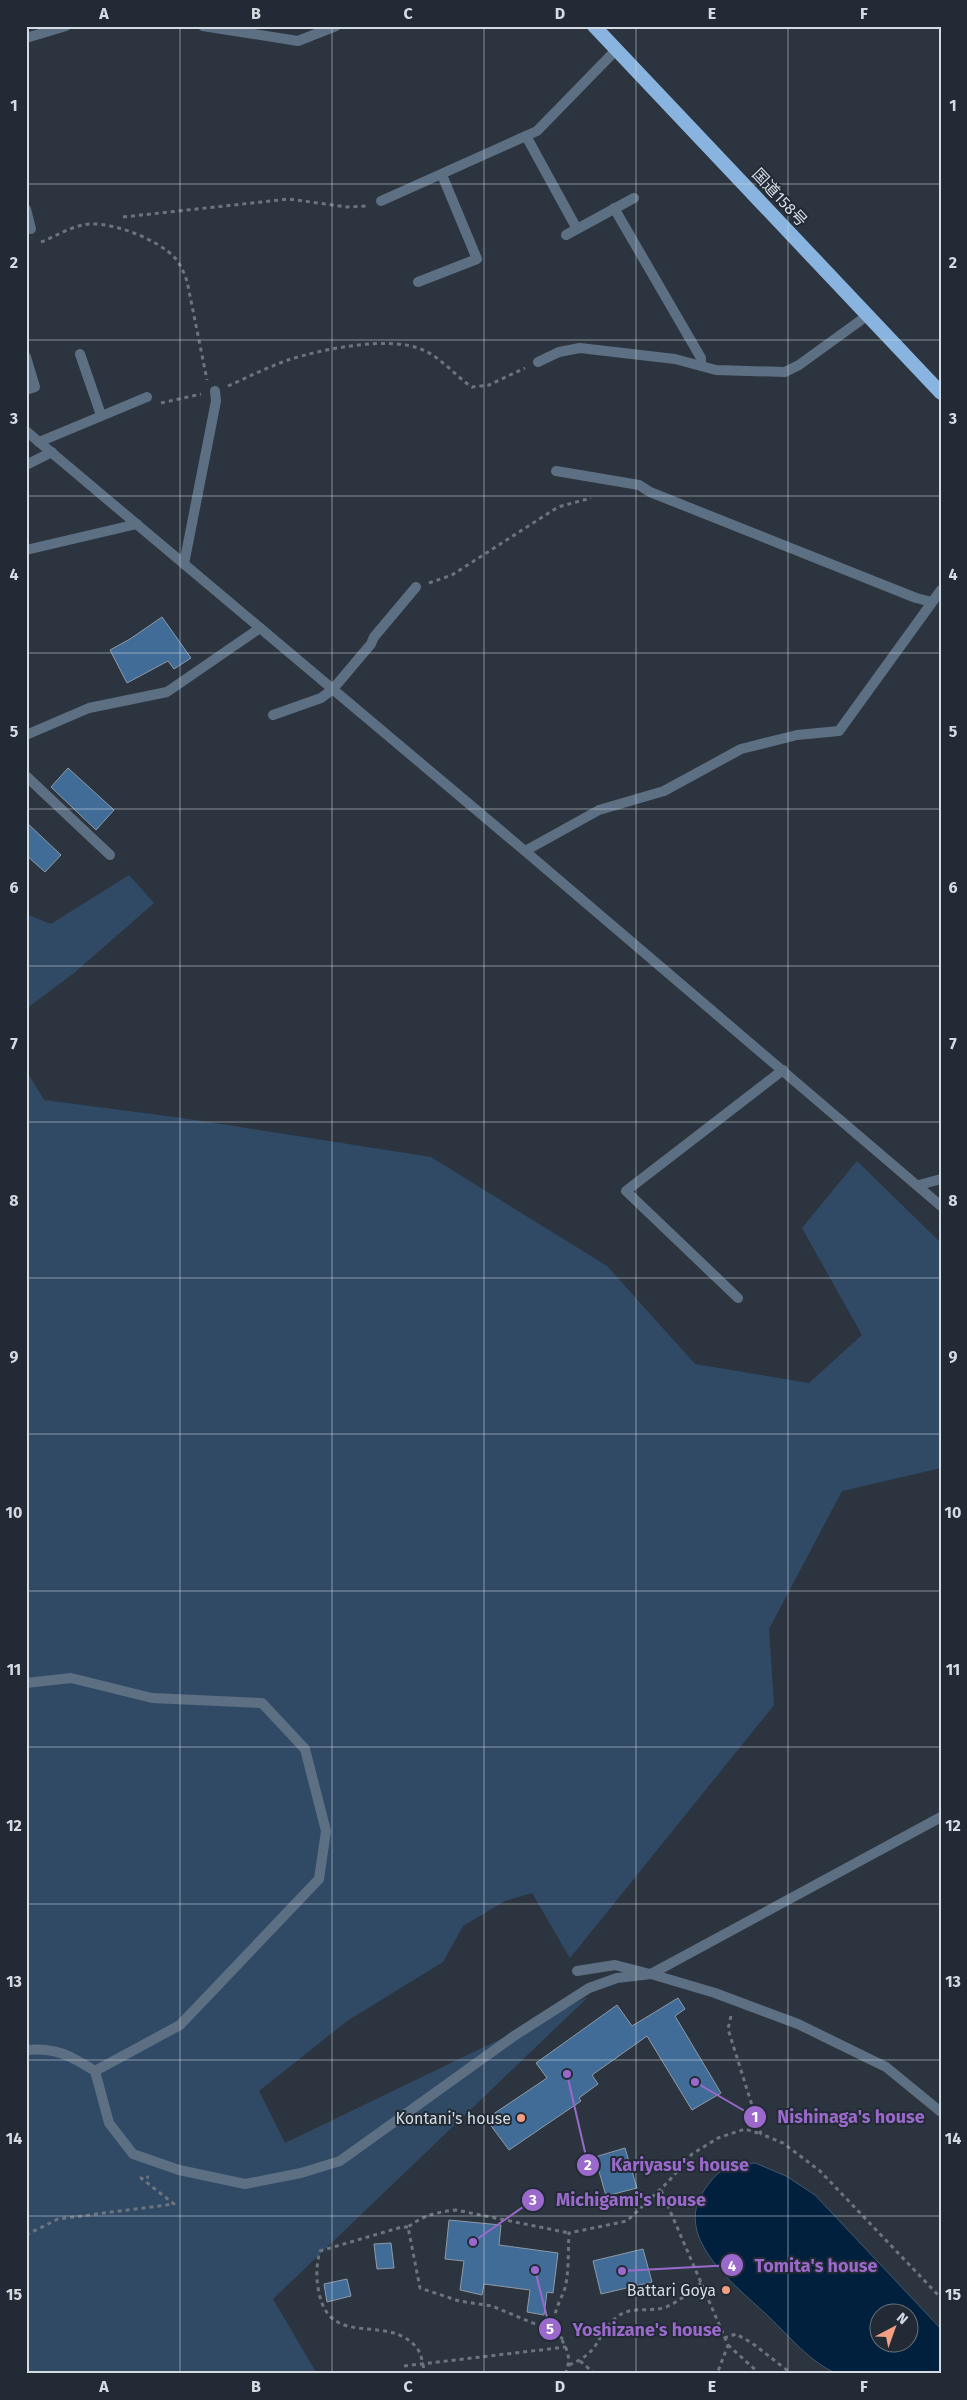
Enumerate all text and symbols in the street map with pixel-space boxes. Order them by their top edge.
text: A [98,4,109,23]
text: B [251,4,261,23]
text: C [403,4,413,23]
text: D [555,4,565,23]
text: E [708,4,716,23]
text: F [860,4,868,23]
text: 1 [10,96,18,115]
text: 1 [949,96,957,115]
street label: 国道158号 [748,165,811,230]
text: 2 [10,253,18,272]
text: 2 [949,253,957,272]
text: 3 [9,409,18,428]
text: 3 [948,409,957,428]
text: 4 [9,565,19,584]
text: 4 [948,565,958,584]
text: 5 [10,722,19,741]
text: 5 [949,722,958,741]
text: 6 [9,878,19,897]
text: 6 [948,878,958,897]
text: 7 [10,1034,18,1053]
text: 7 [949,1034,957,1053]
text: 8 [9,1191,19,1210]
text: 8 [948,1191,958,1210]
text: 9 [10,1347,19,1366]
text: 9 [949,1347,958,1366]
text: 10 [6,1503,22,1522]
text: 10 [945,1503,961,1522]
text: 11 [7,1660,21,1679]
text: 11 [946,1660,960,1679]
text: 12 [6,1816,22,1835]
text: 12 [945,1816,961,1835]
text: 13 [6,1972,22,1991]
text: 13 [945,1972,961,1991]
callout: Nishinaga's house [743,2101,935,2134]
text: Nishinaga's house [777,2106,925,2128]
text: 1 [752,2108,758,2126]
place label: Kontani's house [396,2109,511,2128]
marker: Kontani's house [515,2112,527,2124]
text: 14 [6,2129,22,2148]
text: 14 [945,2129,961,2148]
callout: Kariyasu's house [576,2148,759,2181]
text: Kariyasu's house [611,2154,749,2176]
text: 2 [584,2156,592,2174]
callout: Michigami's house [521,2184,716,2217]
text: Michigami's house [556,2189,706,2211]
text: 3 [528,2191,537,2209]
callout: Tomita's house [720,2249,887,2282]
text: Tomita's house [755,2255,877,2277]
text: 4 [728,2257,737,2275]
place label: Battari Goya [627,2281,716,2300]
marker: Battari Goya [720,2284,732,2296]
text: 15 [6,2285,22,2304]
text: 15 [945,2285,961,2304]
north arrow [870,2302,920,2352]
text: N [893,2309,911,2328]
callout: Yoshizane's house [538,2313,732,2346]
text: Yoshizane's house [571,2319,722,2341]
text: 5 [546,2320,554,2338]
text: A [98,2377,109,2396]
text: B [251,2377,261,2396]
text: C [403,2377,413,2396]
text: D [555,2377,565,2396]
text: E [708,2377,716,2396]
text: F [860,2377,868,2396]

